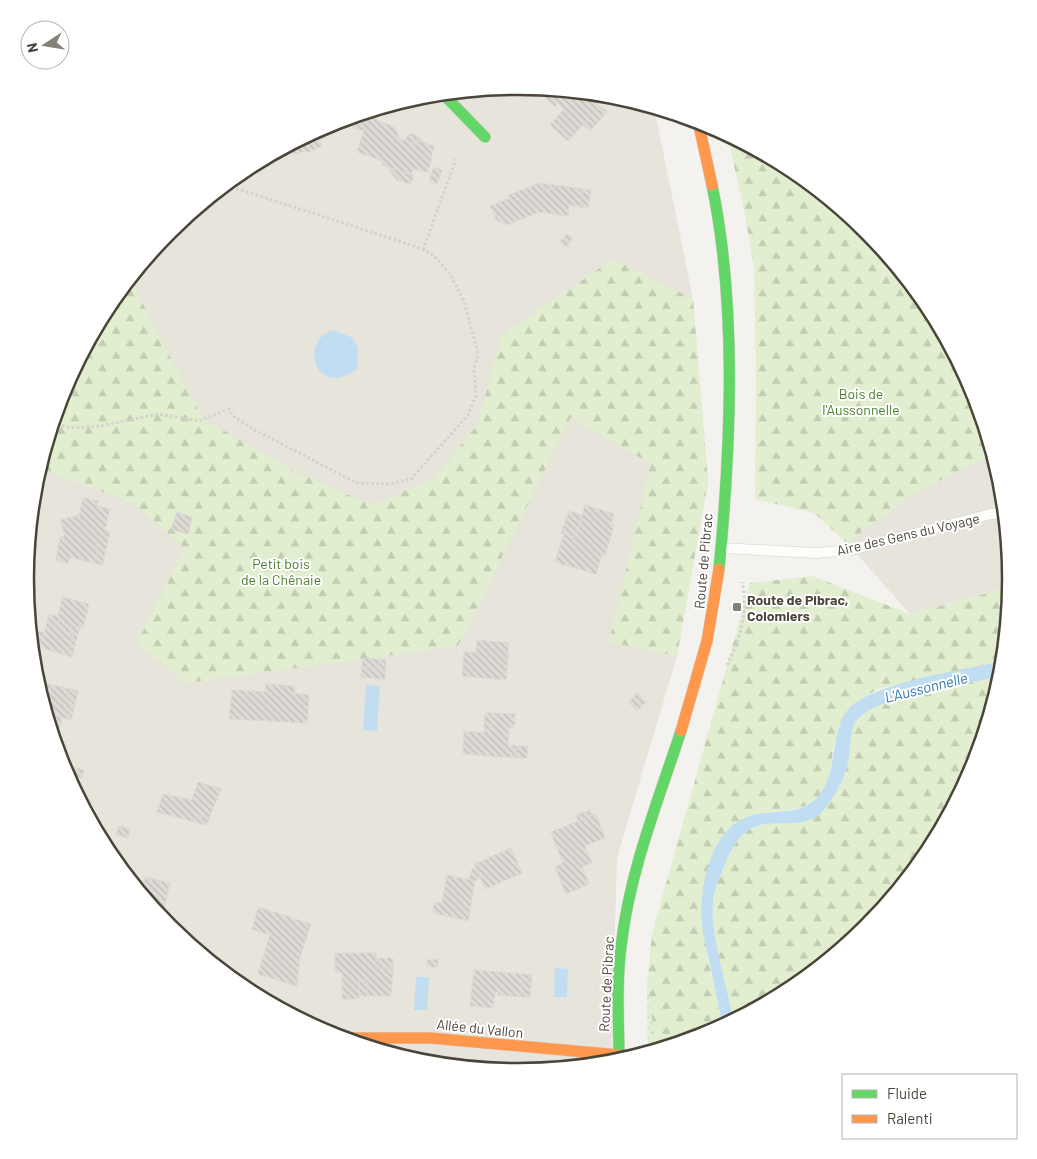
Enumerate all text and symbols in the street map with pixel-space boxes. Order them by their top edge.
north arrow [20,20,70,70]
text: N [23,41,41,54]
park label: Bois de l'Aussonnelle [822,385,900,418]
street label: Aire des Gens du Voyage [835,509,981,559]
street label: Route de Pibrac [690,513,716,609]
park label: Petit bois de la Chênaie [241,555,321,588]
place label: Route de Pibrac, Colomiers [747,591,848,624]
marker: Route de Pibrac, Colomiers [731,601,743,613]
water label: L'Aussonnelle [883,668,970,706]
street label: Route de Pibrac [595,936,617,1032]
street label: Allée du Vallon [436,1015,524,1041]
legend [842,1074,1017,1139]
text: Fluide [887,1084,927,1102]
text: Ralenti [887,1109,933,1127]

